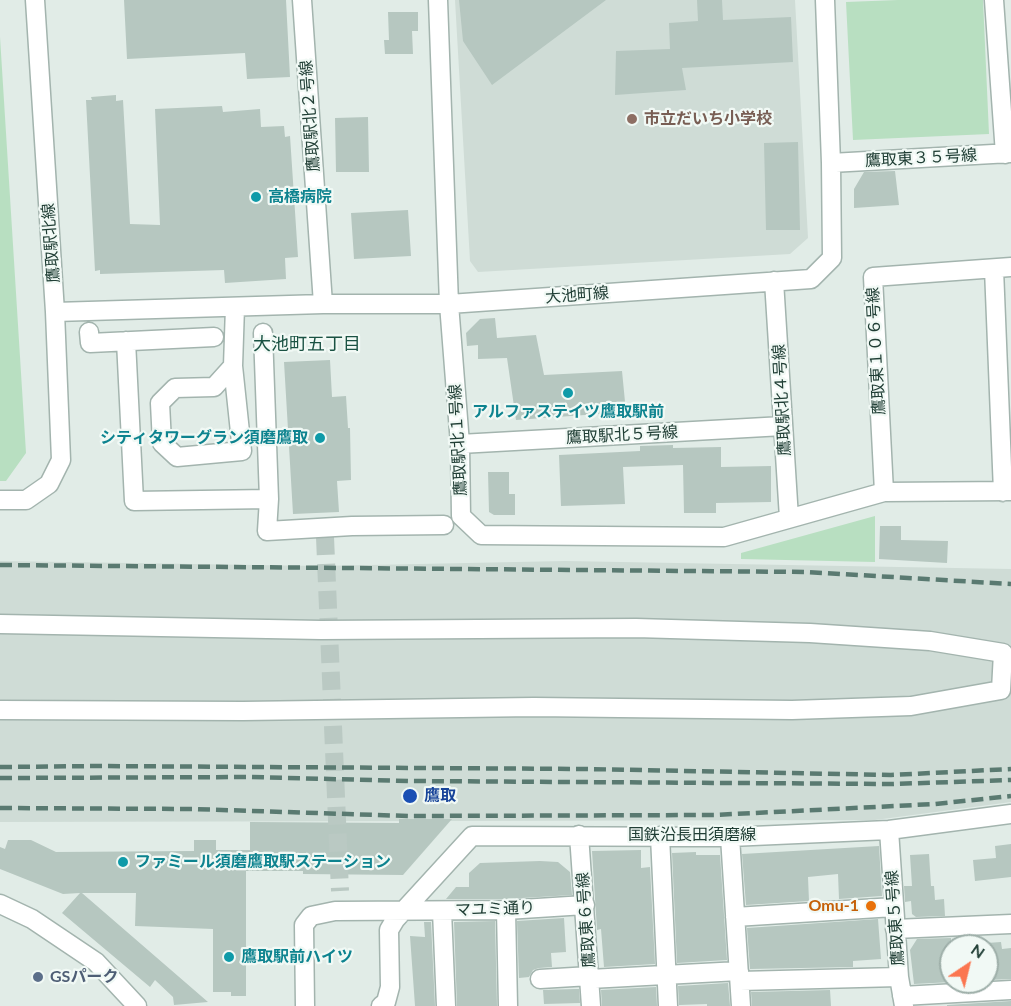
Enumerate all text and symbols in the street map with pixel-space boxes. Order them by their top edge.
street label: 鷹取駅北２号線 [297,59,323,173]
place label: 市立だいち小学校 [644,109,772,129]
marker: 市立だいち小学校 [625,112,639,126]
street label: 鷹取東３５号線 [865,145,977,171]
place label: 高橋病院 [268,187,332,207]
marker: 高橋病院 [249,190,263,204]
street label: 鷹取駅北線 [39,202,63,284]
street label: 大池町線 [544,283,610,307]
street label: 鷹取東１０６号線 [863,287,889,415]
district label: 大池町五丁目 [253,333,361,355]
street label: 鷹取駅北４号線 [769,344,795,456]
street label: 鷹取駅北１号線 [445,384,471,496]
marker: アルファステイツ鷹取駅前 [561,386,575,400]
place label: アルファステイツ鷹取駅前 [472,402,664,422]
street label: 鷹取駅北５号線 [566,422,678,448]
place label: シティタワーグラン須磨鷹取 [100,428,308,448]
marker: シティタワーグラン須磨鷹取 [313,431,327,445]
place label: 鷹取 [424,786,456,806]
marker: 鷹取 [401,787,419,805]
street label: 国鉄沿長田須磨線 [628,825,756,845]
place label: ファミール須磨鷹取駅ステーション [135,852,391,872]
marker: ファミール須磨鷹取駅ステーション [116,855,130,869]
street label: 鷹取東５号線 [882,869,908,967]
street label: 鷹取東６号線 [573,871,599,969]
place label: Omu-1 [809,896,859,916]
street label: マユミ通り [455,898,535,920]
marker: Omu-1 [864,899,878,913]
north arrow [939,934,999,994]
text: N [968,939,989,962]
place label: 鷹取駅前ハイツ [241,947,353,967]
marker: 鷹取駅前ハイツ [222,950,236,964]
place label: GSパーク [50,967,118,987]
marker: GSパーク [31,970,45,984]

